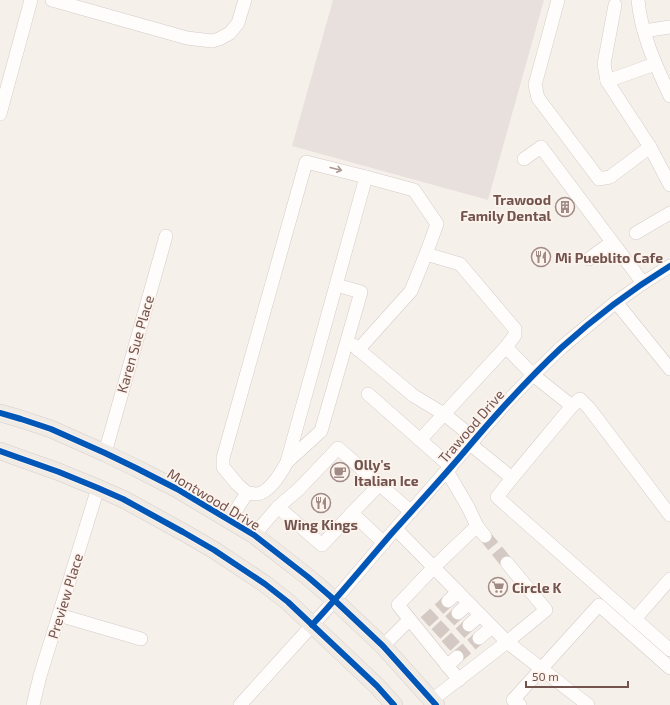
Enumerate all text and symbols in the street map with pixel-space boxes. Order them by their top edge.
one-way arrow [329,166,342,173]
place label: Trawood Family Dental [460,191,551,224]
building icon: Trawood Family Dental [554,196,576,218]
restaurant icon: Mi Pueblito Cafe [530,246,552,268]
place label: Mi Pueblito Cafe [555,249,663,266]
street label: Karen Sue Place [113,293,157,395]
street label: Trawood Drive [434,386,508,466]
place label: Olly's Italian Ice [354,456,419,489]
cafe icon: Olly's Italian Ice [329,461,351,483]
street label: Montwood Drive [164,465,264,533]
restaurant icon: Wing Kings [310,492,332,514]
place label: Wing Kings [284,516,358,533]
street label: Preview Place [44,551,86,641]
supermarket icon: Circle K [487,576,509,598]
place label: Circle K [512,579,562,596]
scale bar [526,663,628,689]
text: 50 m [532,669,559,683]

